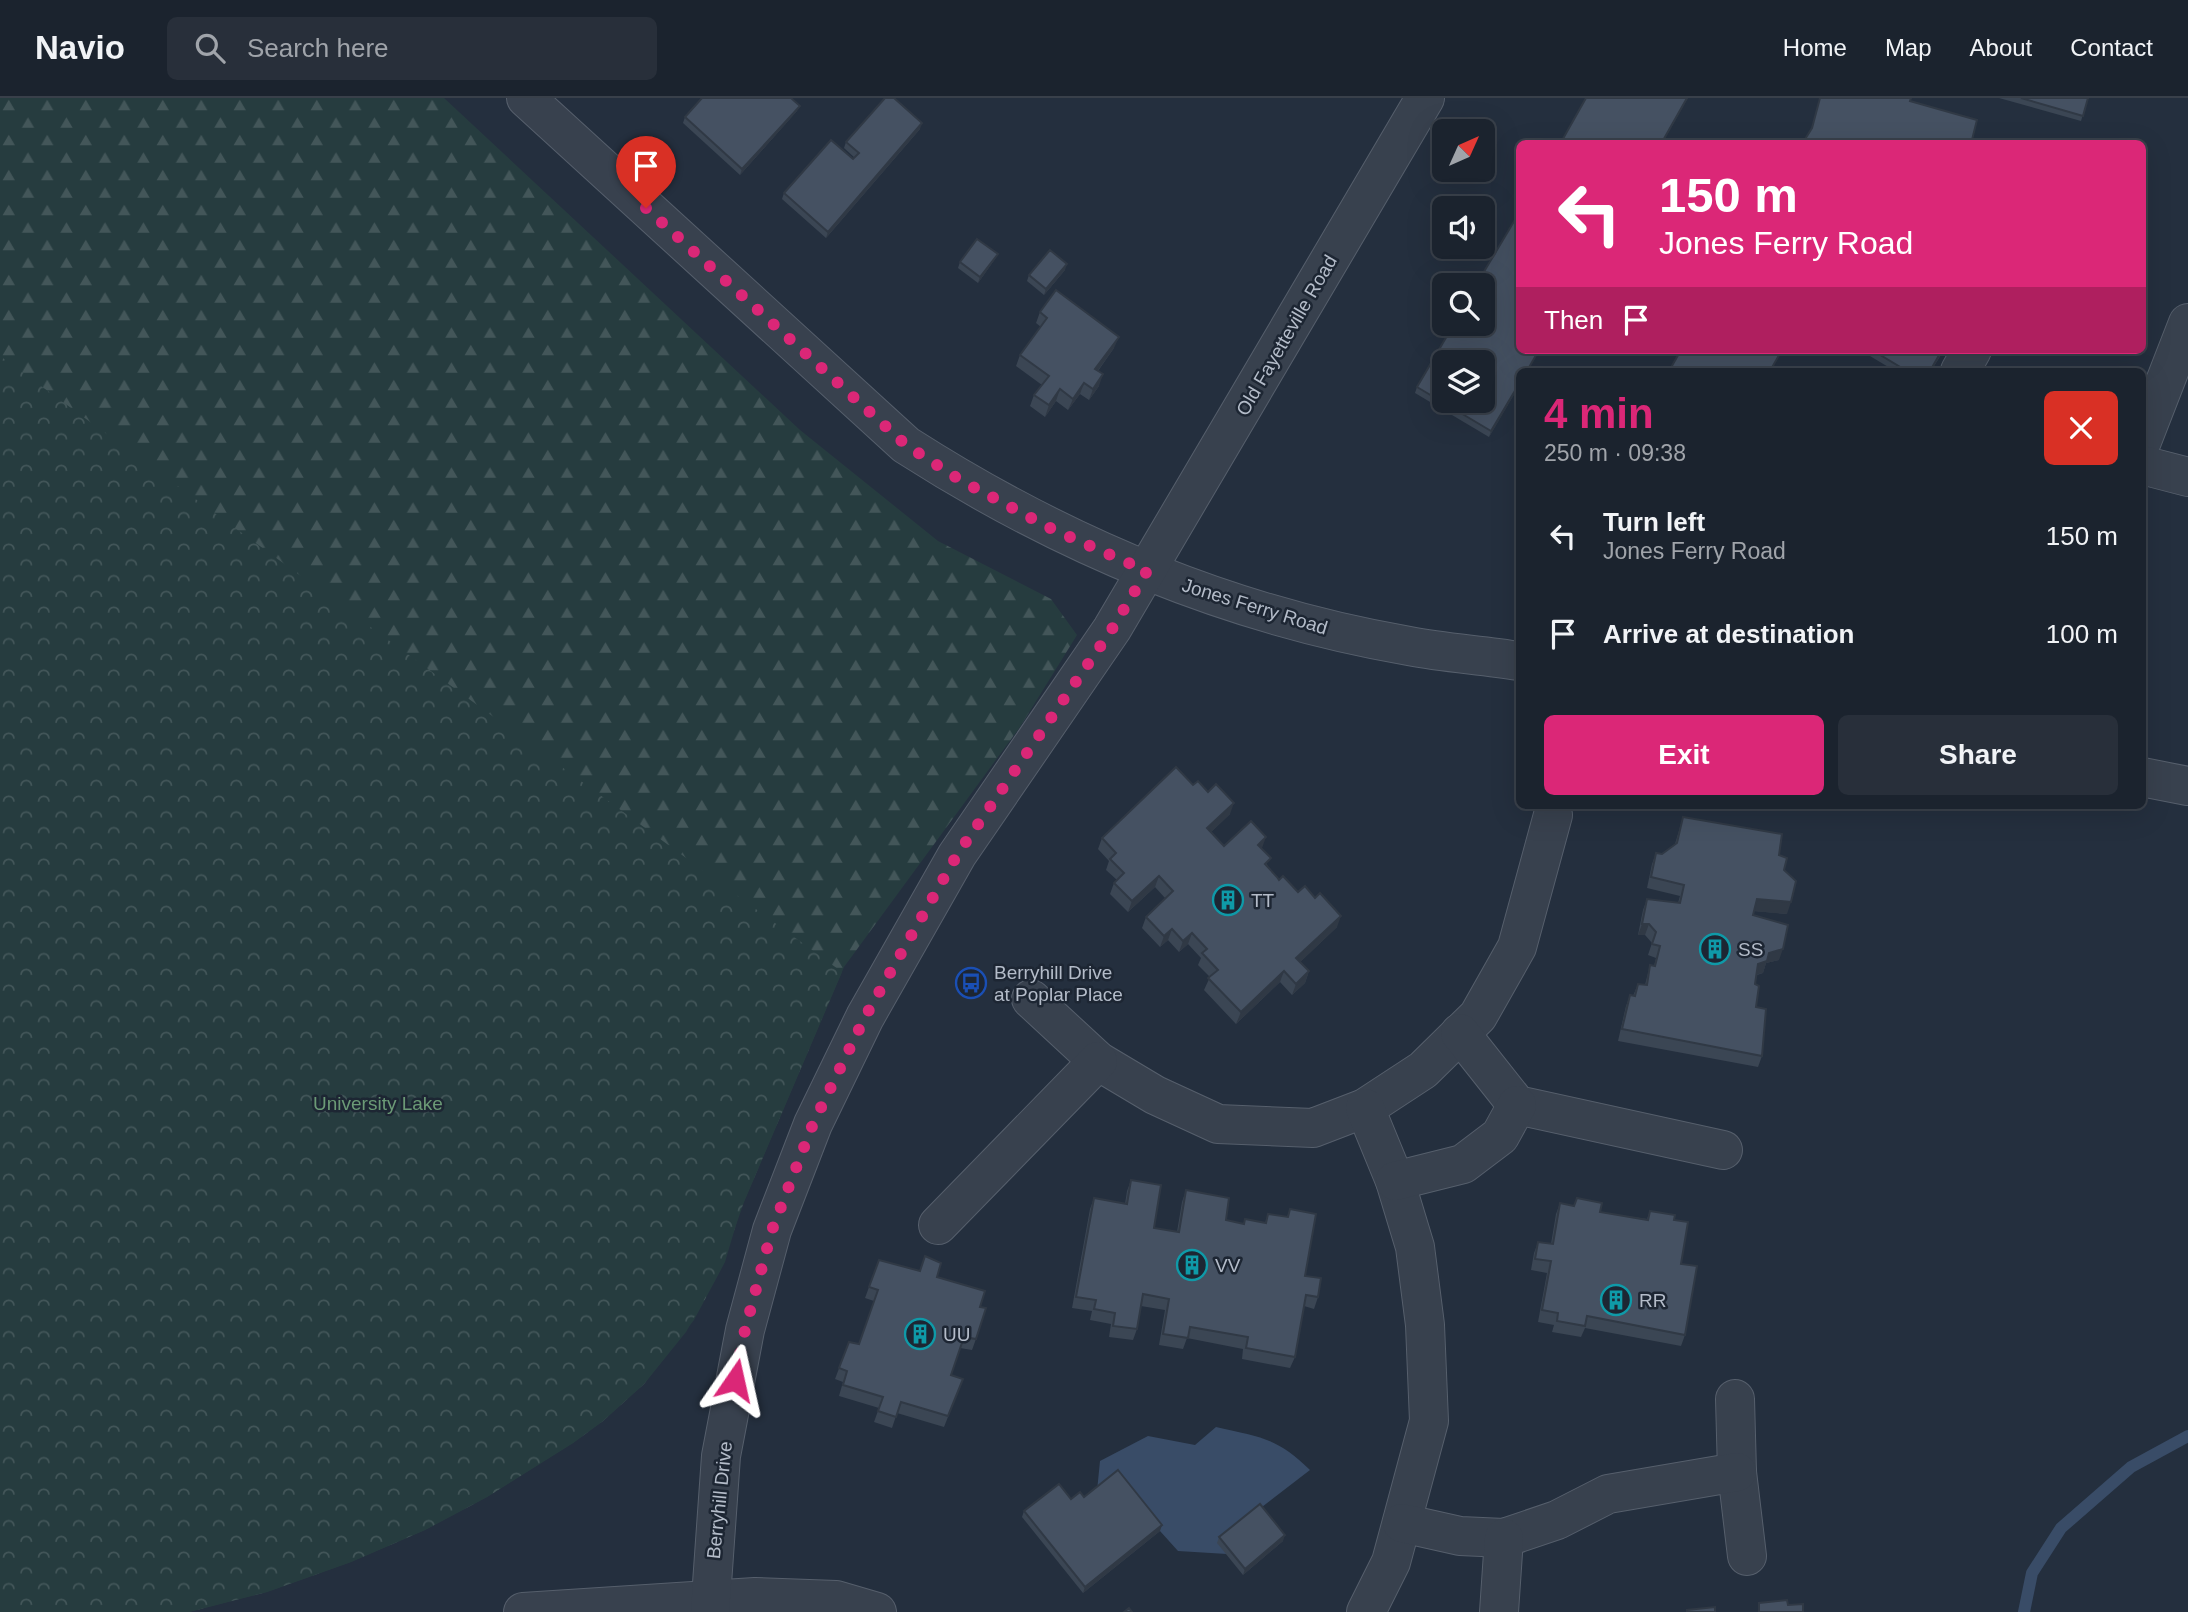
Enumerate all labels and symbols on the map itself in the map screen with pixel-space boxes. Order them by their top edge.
north arrow [1432,119,1494,182]
pin [616,136,676,208]
street label: Old Fayetteville Road [1232,251,1341,419]
street label: Jones Ferry Road [1180,574,1330,639]
building icon: TT [1211,883,1245,917]
place label: TT [1251,890,1275,911]
building icon: SS [1698,932,1732,966]
place label: SS [1738,939,1763,960]
place label: Berryhill Drive at Poplar Place [994,962,1123,1005]
bus stop icon: Berryhill Drive at Poplar Place [954,966,988,1000]
park label: University Lake [313,1093,443,1114]
building icon: VV [1175,1248,1209,1282]
place label: VV [1215,1255,1241,1276]
building icon: RR [1599,1283,1633,1317]
place label: RR [1639,1290,1666,1311]
building icon: UU [903,1317,937,1351]
place label: UU [943,1324,970,1345]
position arrow [698,1343,772,1417]
street label: Berryhill Drive [703,1440,736,1560]

